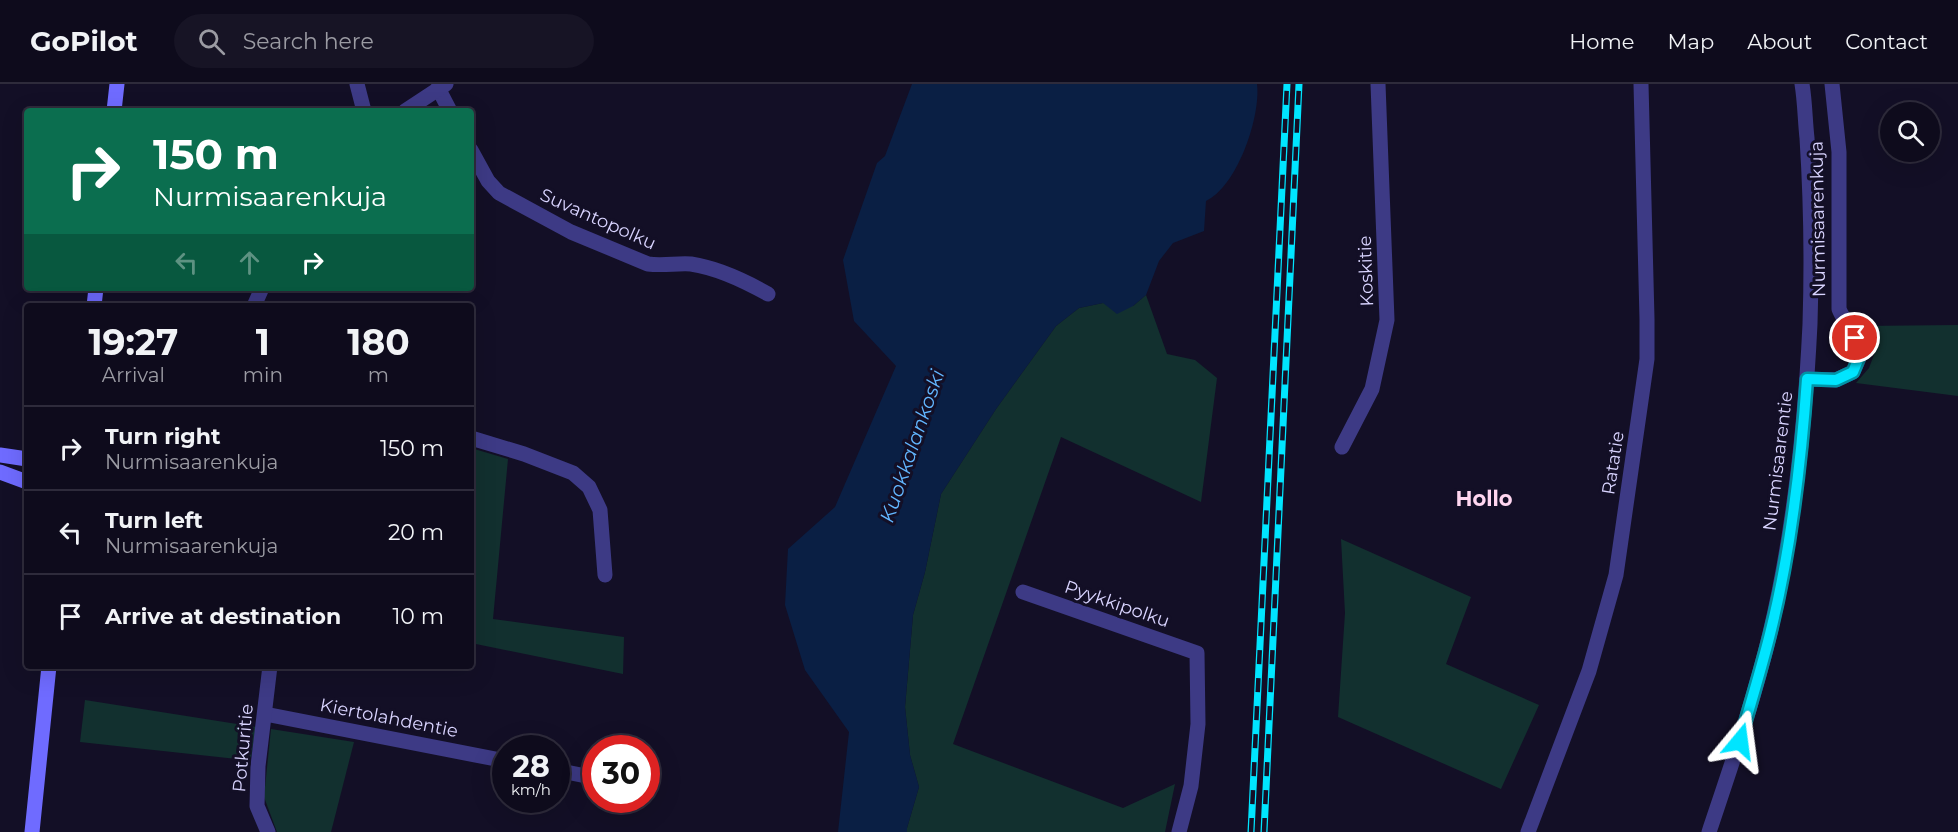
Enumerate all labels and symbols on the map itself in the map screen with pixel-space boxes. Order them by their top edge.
street label: Nurmisaarenkuja [1806,141,1830,297]
street label: Suvantopolku [537,184,659,254]
street label: Koskitie [1354,235,1378,307]
pin [1829,312,1880,363]
water label: Kuokkalankoski [875,366,950,526]
street label: Nurmisaarentie [1759,390,1798,532]
street label: Ratatie [1597,429,1629,496]
district label: Hollo [1455,486,1513,511]
street label: Pyykkipolku [1062,576,1172,632]
street label: Kiertolahdentie [318,694,460,742]
street label: Potkuritie [228,703,258,793]
position arrow [1708,709,1772,773]
speed limit sign: 30 [582,735,660,813]

